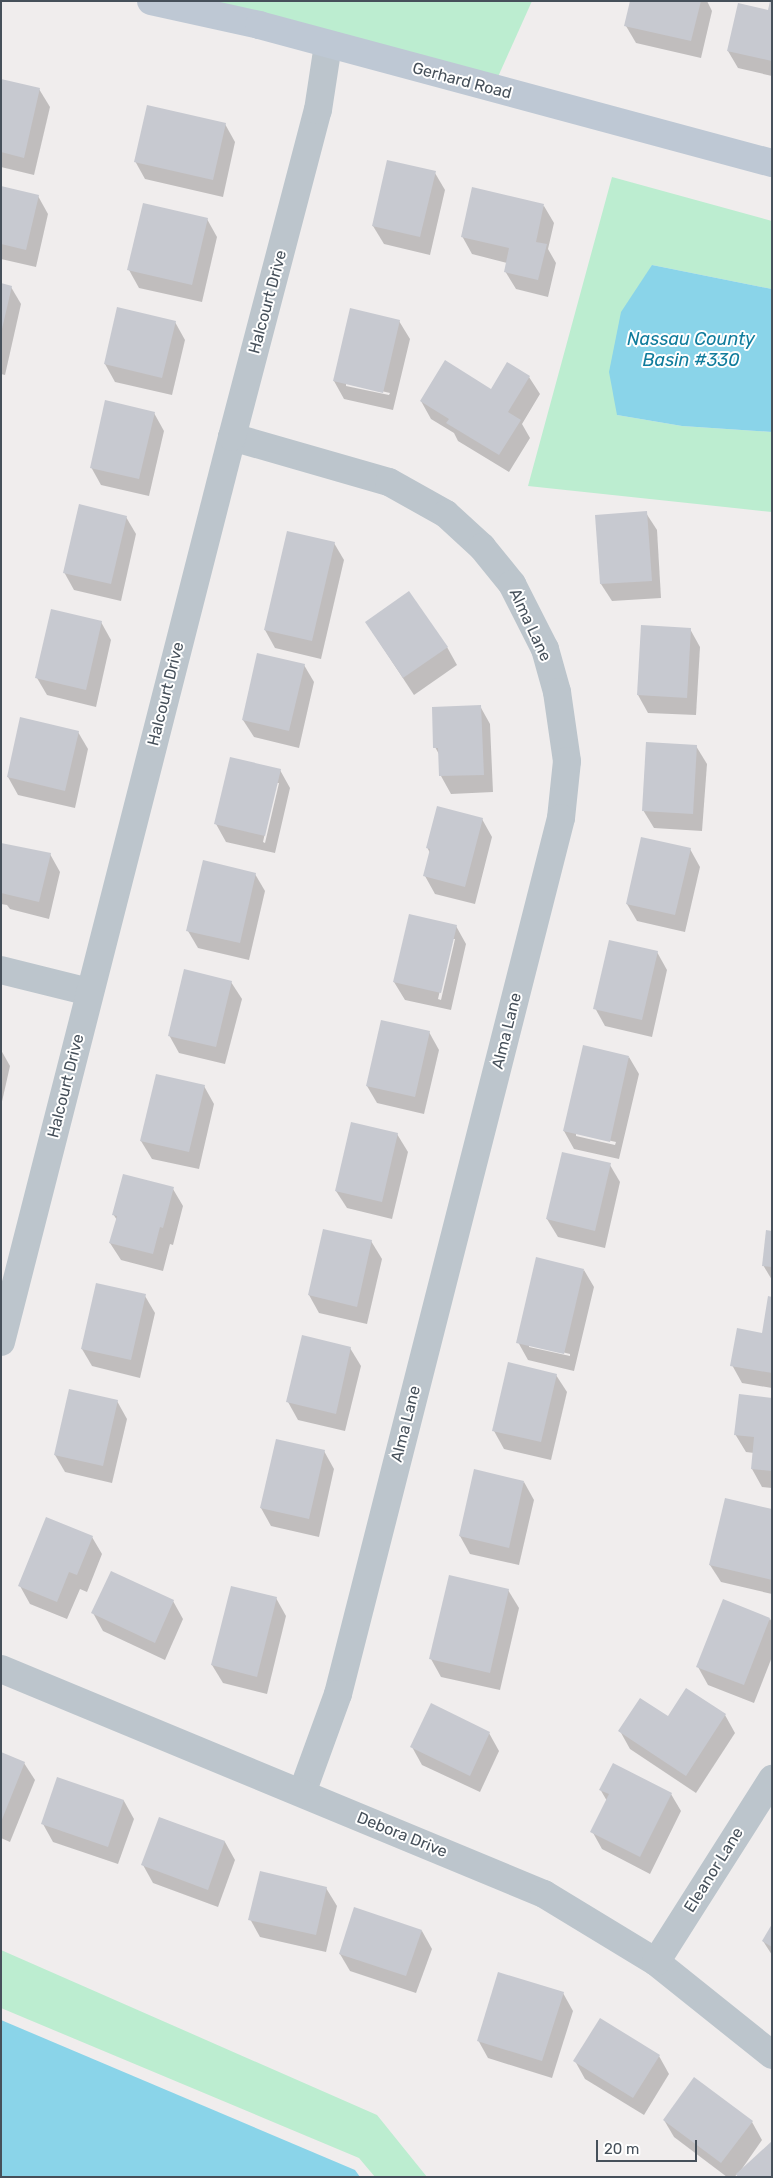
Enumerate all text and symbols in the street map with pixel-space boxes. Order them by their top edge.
street label: Gerhard Road [410,59,514,103]
street label: Halcourt Drive [245,248,291,356]
water label: Nassau County Basin #330 [627,329,755,372]
street label: Alma Lane [505,586,555,664]
street label: Halcourt Drive [144,640,188,748]
street label: Alma Lane [488,991,526,1071]
street label: Halcourt Drive [44,1032,88,1140]
street label: Alma Lane [387,1384,425,1464]
street label: Debora Drive [354,1808,450,1862]
street label: Eleanor Lane [680,1824,748,1916]
scale bar [598,2130,699,2162]
text: 20 m [604,2140,639,2158]

